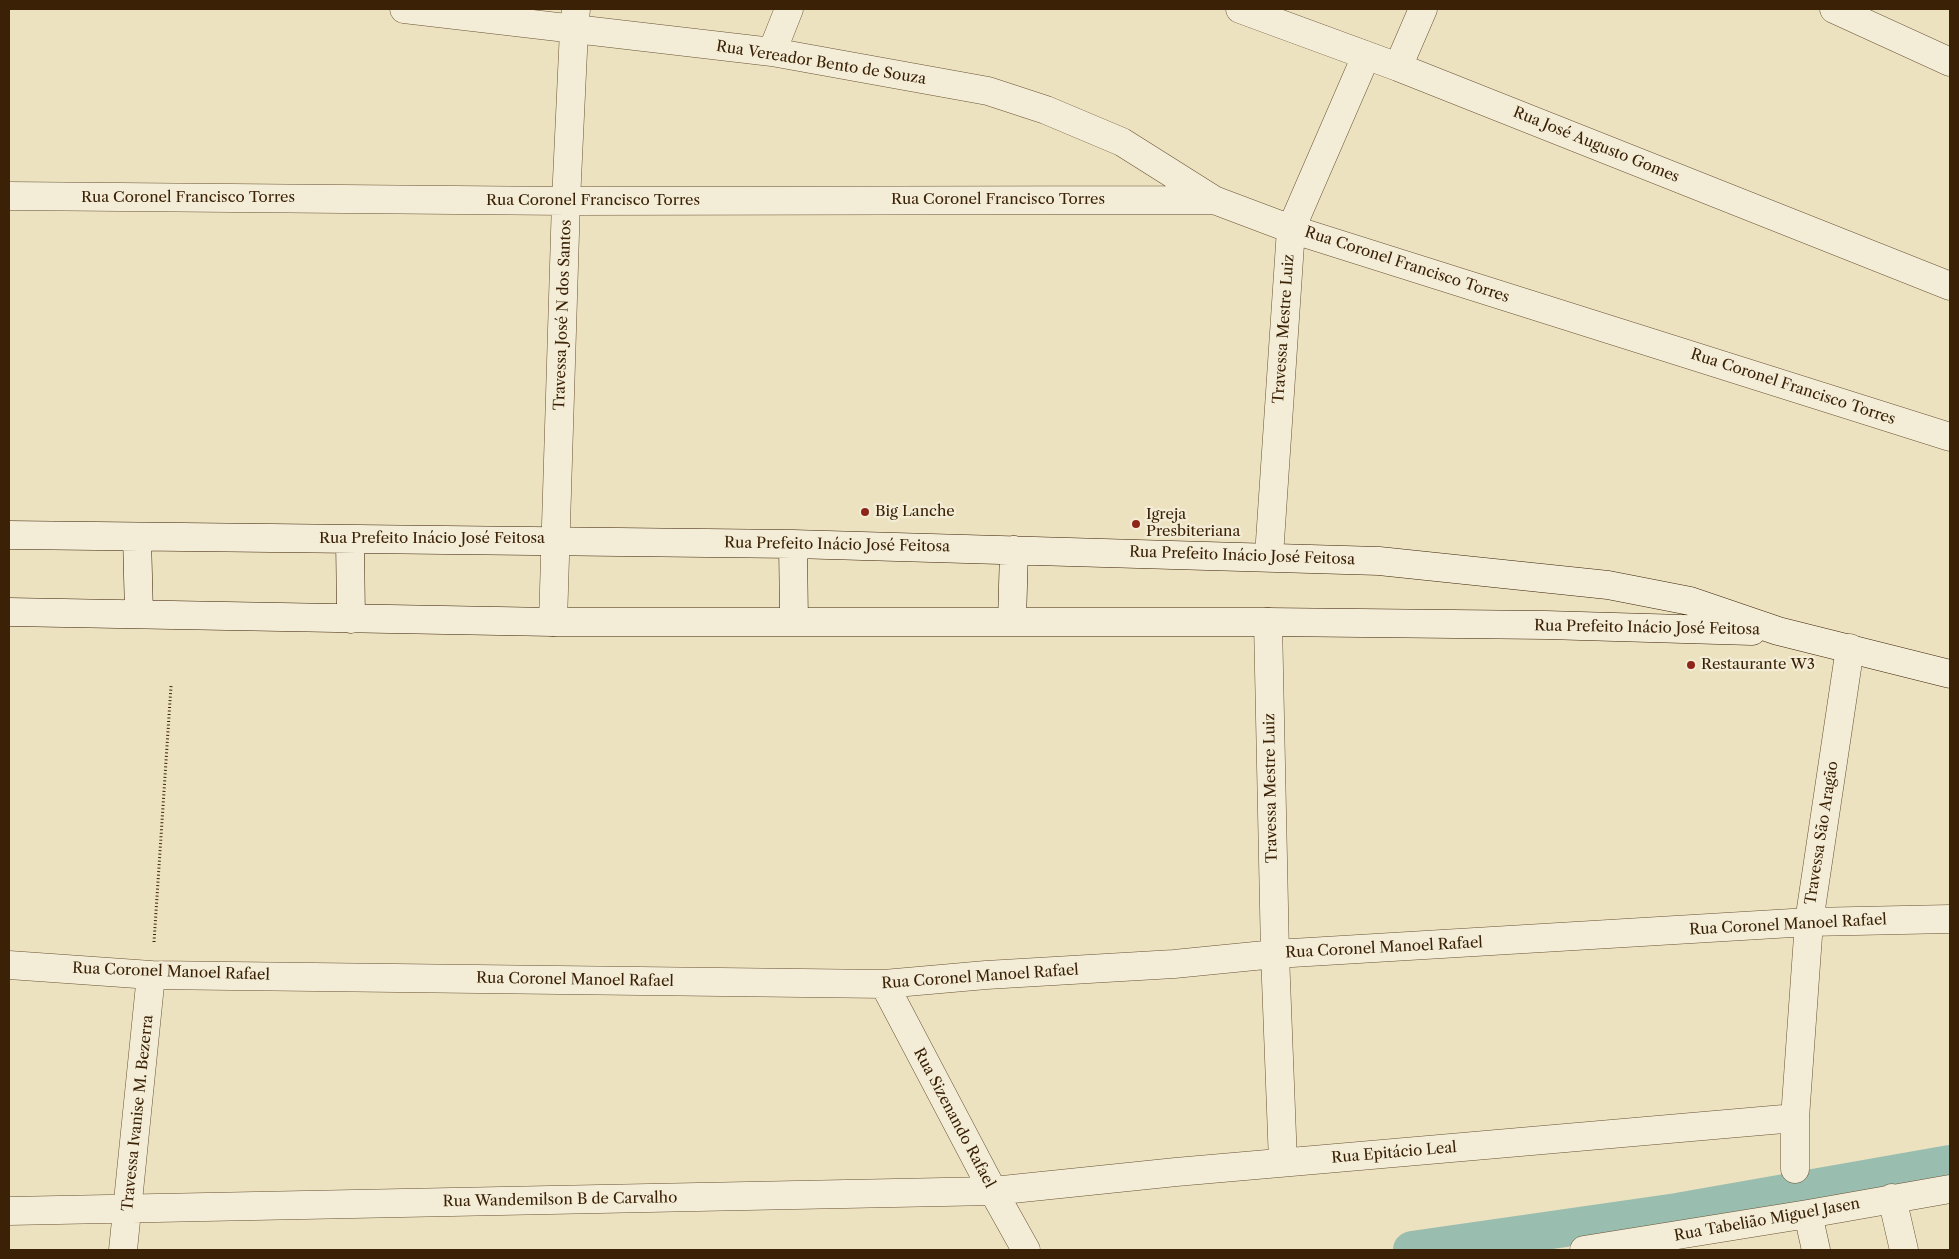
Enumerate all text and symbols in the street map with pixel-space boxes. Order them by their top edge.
street label: Rua Vereador Bento de Souza [715,37,927,89]
street label: Rua José Augusto Gomes [1510,103,1682,187]
street label: Rua Coronel Francisco Torres [81,189,295,207]
street label: Rua Coronel Francisco Torres [891,191,1105,209]
street label: Rua Coronel Francisco Torres [486,192,700,210]
street label: Travessa José N dos Santos [551,219,575,411]
street label: Rua Coronel Francisco Torres [1302,223,1512,307]
street label: Travessa Mestre Luiz [1270,254,1298,404]
street label: Rua Coronel Francisco Torres [1688,345,1898,429]
place label: Big Lanche [875,503,955,521]
marker: Big Lanche [859,506,871,518]
place label: Igreja Presbiteriana [1146,506,1240,541]
marker: Igreja Presbiteriana [1130,518,1142,530]
street label: Rua Prefeito Inácio José Feitosa [319,530,545,548]
street label: Rua Prefeito Inácio José Feitosa [724,534,950,556]
street label: Rua Prefeito Inácio José Feitosa [1129,543,1355,569]
street label: Rua Prefeito Inácio José Feitosa [1534,617,1760,639]
place label: Restaurante W3 [1701,656,1815,674]
marker: Restaurante W3 [1685,659,1697,671]
street label: Travessa Mestre Luiz [1261,713,1281,863]
street label: Travessa São Aragão [1802,760,1842,906]
street label: Rua Coronel Manoel Rafael [1689,911,1887,939]
street label: Rua Coronel Manoel Rafael [1285,934,1483,962]
street label: Rua Coronel Manoel Rafael [72,960,270,984]
street label: Rua Coronel Manoel Rafael [881,961,1079,993]
street label: Rua Coronel Manoel Rafael [476,969,674,991]
street label: Travessa Ivanise M. Bezerra [119,1014,157,1212]
street label: Rua Sizenando Rafael [909,1045,999,1191]
street label: Rua Epitácio Leal [1331,1139,1457,1167]
street label: Rua Wandemilson B de Carvalho [443,1189,677,1211]
street label: Rua Tabelião Miguel Jasen [1673,1195,1861,1245]

